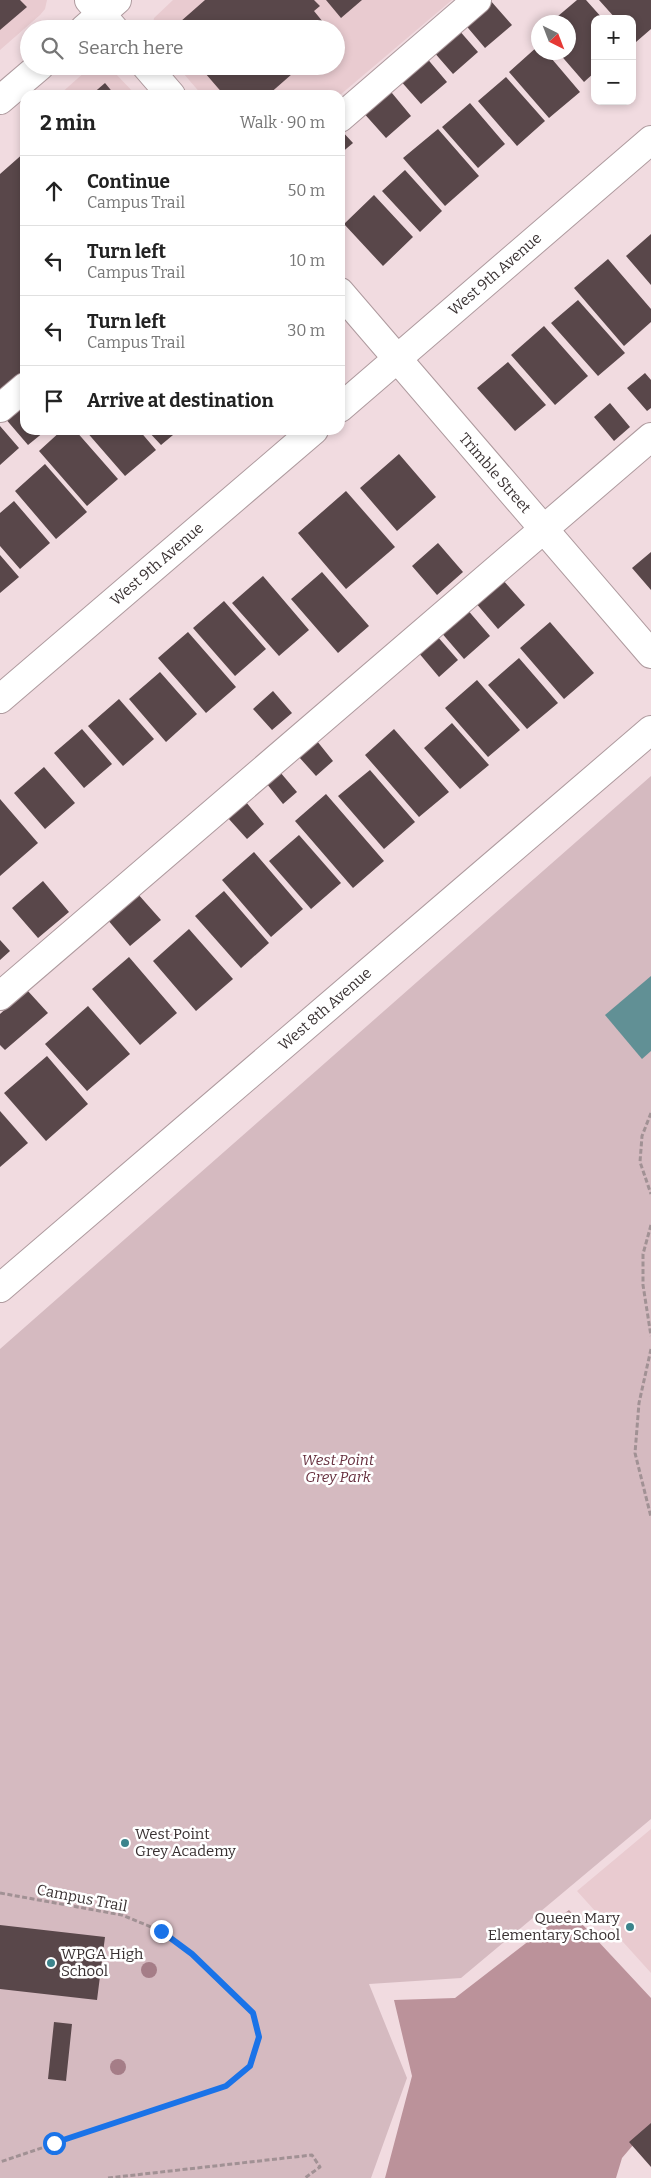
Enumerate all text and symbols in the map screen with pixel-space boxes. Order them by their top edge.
north arrow [531,15,576,60]
map controls [591,15,636,105]
button: + [591,15,636,60]
search box [20,20,345,75]
icon: search [38,34,66,62]
text: Search here [78,36,183,59]
button: − [591,60,636,105]
text: 2 min [40,110,96,136]
text: Walk · 90 m [240,113,325,132]
text: Continue [87,170,170,193]
icon: ahead [40,177,68,205]
text: 50 m [288,181,325,200]
text: Campus Trail [87,193,185,212]
street label: West 9th Avenue [445,229,545,319]
text: Turn left [87,240,166,263]
icon: left [40,247,68,275]
text: 10 m [290,251,325,270]
text: Campus Trail [87,263,185,282]
text: Turn left [87,310,166,333]
icon: left [40,317,68,345]
text: 30 m [287,321,325,340]
text: Campus Trail [87,333,185,352]
icon: arrive [40,387,68,415]
text: Arrive at destination [87,389,274,412]
street label: Trimble Street [455,429,535,517]
street label: West 9th Avenue [107,519,207,609]
street label: West 8th Avenue [275,964,375,1054]
park label: West Point Grey Park [302,1451,375,1486]
place label: West Point Grey Academy [135,1825,236,1860]
marker: West Point Grey Academy [119,1837,131,1849]
street label: Campus Trail [35,1880,129,1916]
place label: Queen Mary Elementary School [488,1909,620,1944]
route end [150,1920,173,1943]
marker: Queen Mary Elementary School [624,1921,636,1933]
place label: WPGA High School [61,1945,144,1980]
marker: WPGA High School [45,1957,57,1969]
route start [43,2132,66,2155]

